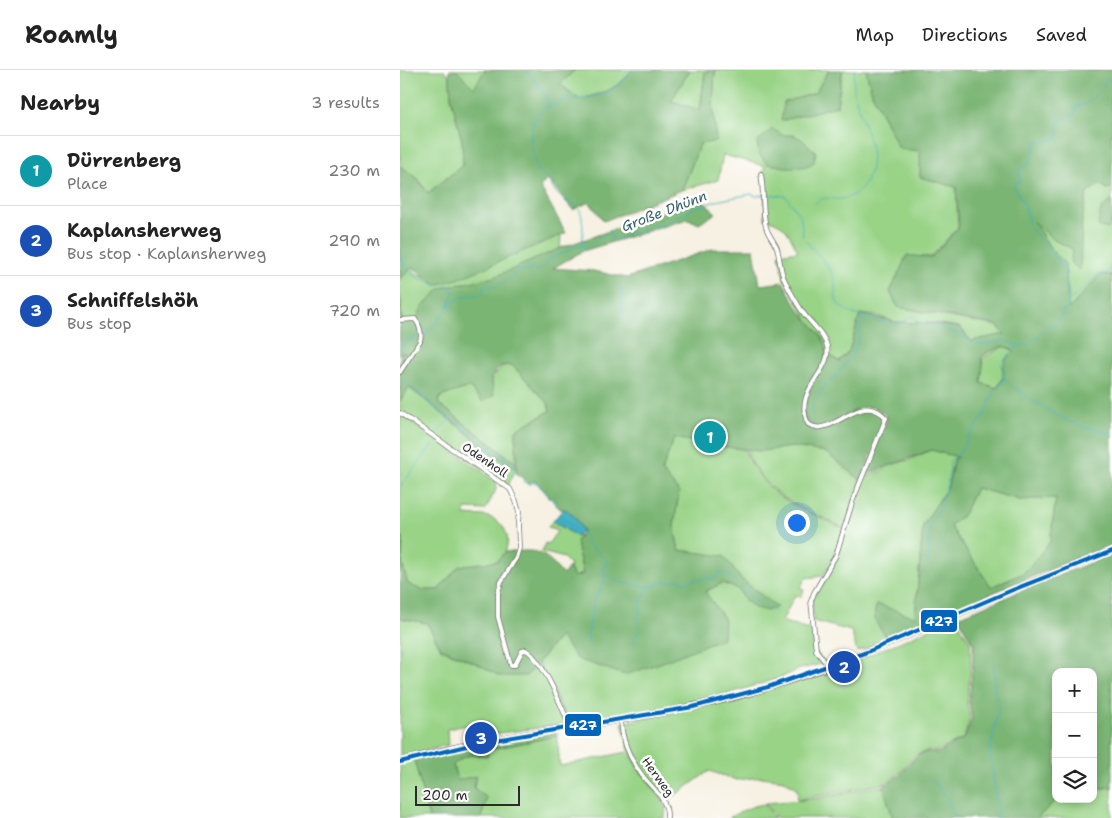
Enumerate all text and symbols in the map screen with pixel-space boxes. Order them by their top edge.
text: Roamly [25,19,118,51]
text: Map [856,23,894,47]
text: Directions [922,23,1008,47]
text: Saved [1036,23,1087,47]
text: Nearby [20,89,100,117]
text: 3 results [311,92,380,113]
text: Dürrenberg [67,148,181,173]
text: 1 [32,160,40,181]
text: 230 m [328,160,380,181]
text: Place [67,173,108,194]
water label: Große Dhünn [619,186,709,236]
text: Kaplansherweg [67,218,221,243]
text: 2 [30,230,42,251]
text: 290 m [328,230,380,251]
text: Bus stop · Kaplansherweg [67,243,266,264]
text: Schniffelshöh [67,288,199,313]
text: 3 [30,300,42,321]
text: 720 m [329,300,380,321]
text: Bus stop [67,313,132,334]
pin: 1 [694,418,726,456]
street label: Odenholl [459,439,511,481]
your location [784,510,810,536]
line badge: 427 [920,609,958,633]
text: 427 [925,612,953,630]
pin: 2 [828,648,860,686]
map controls [1052,668,1097,803]
button: + [1052,668,1097,713]
line badge: 427 [564,713,602,737]
button: − [1052,713,1097,758]
text: 427 [569,716,597,734]
pin: 3 [465,719,497,757]
street label: Herweg [638,754,678,800]
button: layers [1052,758,1097,803]
scale bar [415,783,520,806]
text: 200 m [422,786,468,804]

